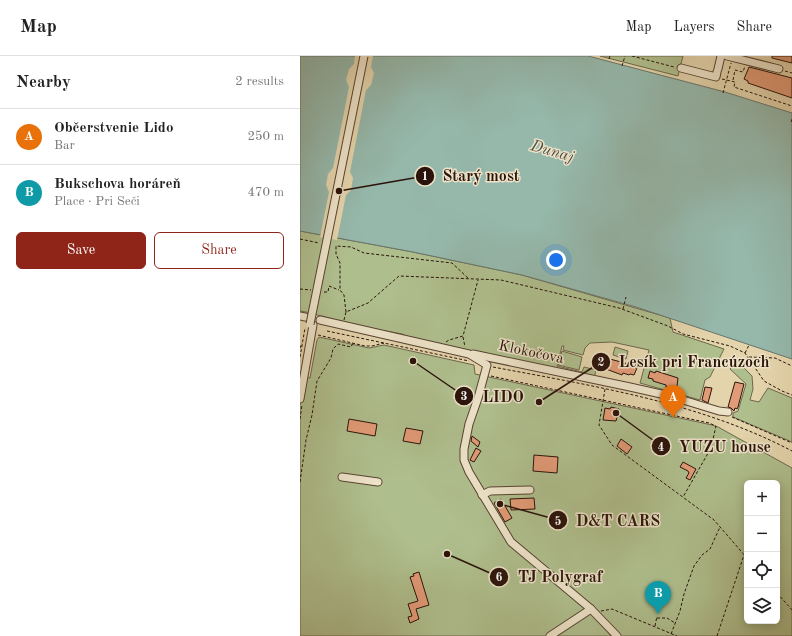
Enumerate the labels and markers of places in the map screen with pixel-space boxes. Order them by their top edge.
callout: Starý most [415,162,528,190]
callout: Lesík pri Francúzoch [591,348,778,376]
callout: LIDO [454,382,532,410]
pin: A [660,385,686,418]
callout: YUZU house [651,432,779,460]
callout: D&T CARS [548,506,668,534]
callout: TJ Polygraf [489,563,610,591]
pin: B [645,581,671,614]

